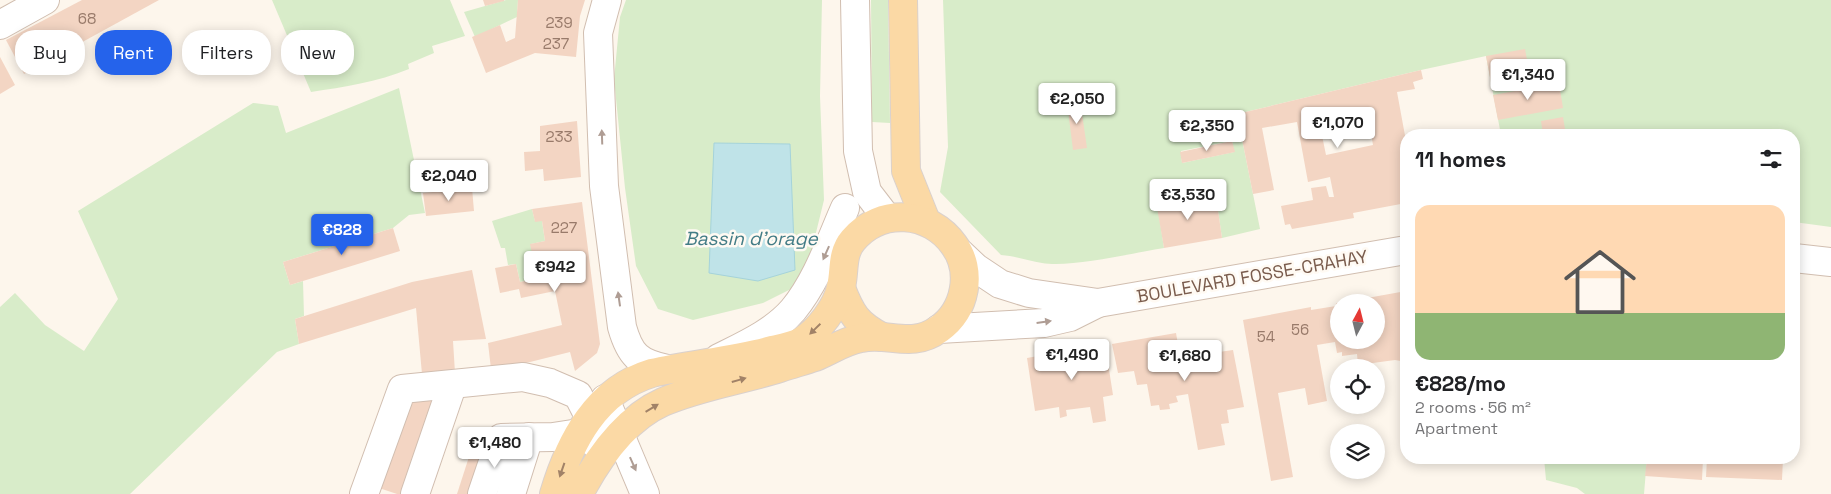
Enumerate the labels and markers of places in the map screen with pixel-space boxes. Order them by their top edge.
pin: €1,340 [1487,58,1569,101]
pin: €2,050 [1036,82,1118,125]
pin: €1,070 [1297,106,1379,149]
pin: €2,350 [1166,110,1248,152]
pin: €2,040 [408,160,490,202]
pin: €3,530 [1147,178,1229,221]
pin: €828 [312,214,372,256]
pin: €942 [525,250,585,293]
pin: €1,490 [1031,338,1113,381]
pin: €1,680 [1144,340,1226,382]
pin: €1,480 [454,426,536,469]

